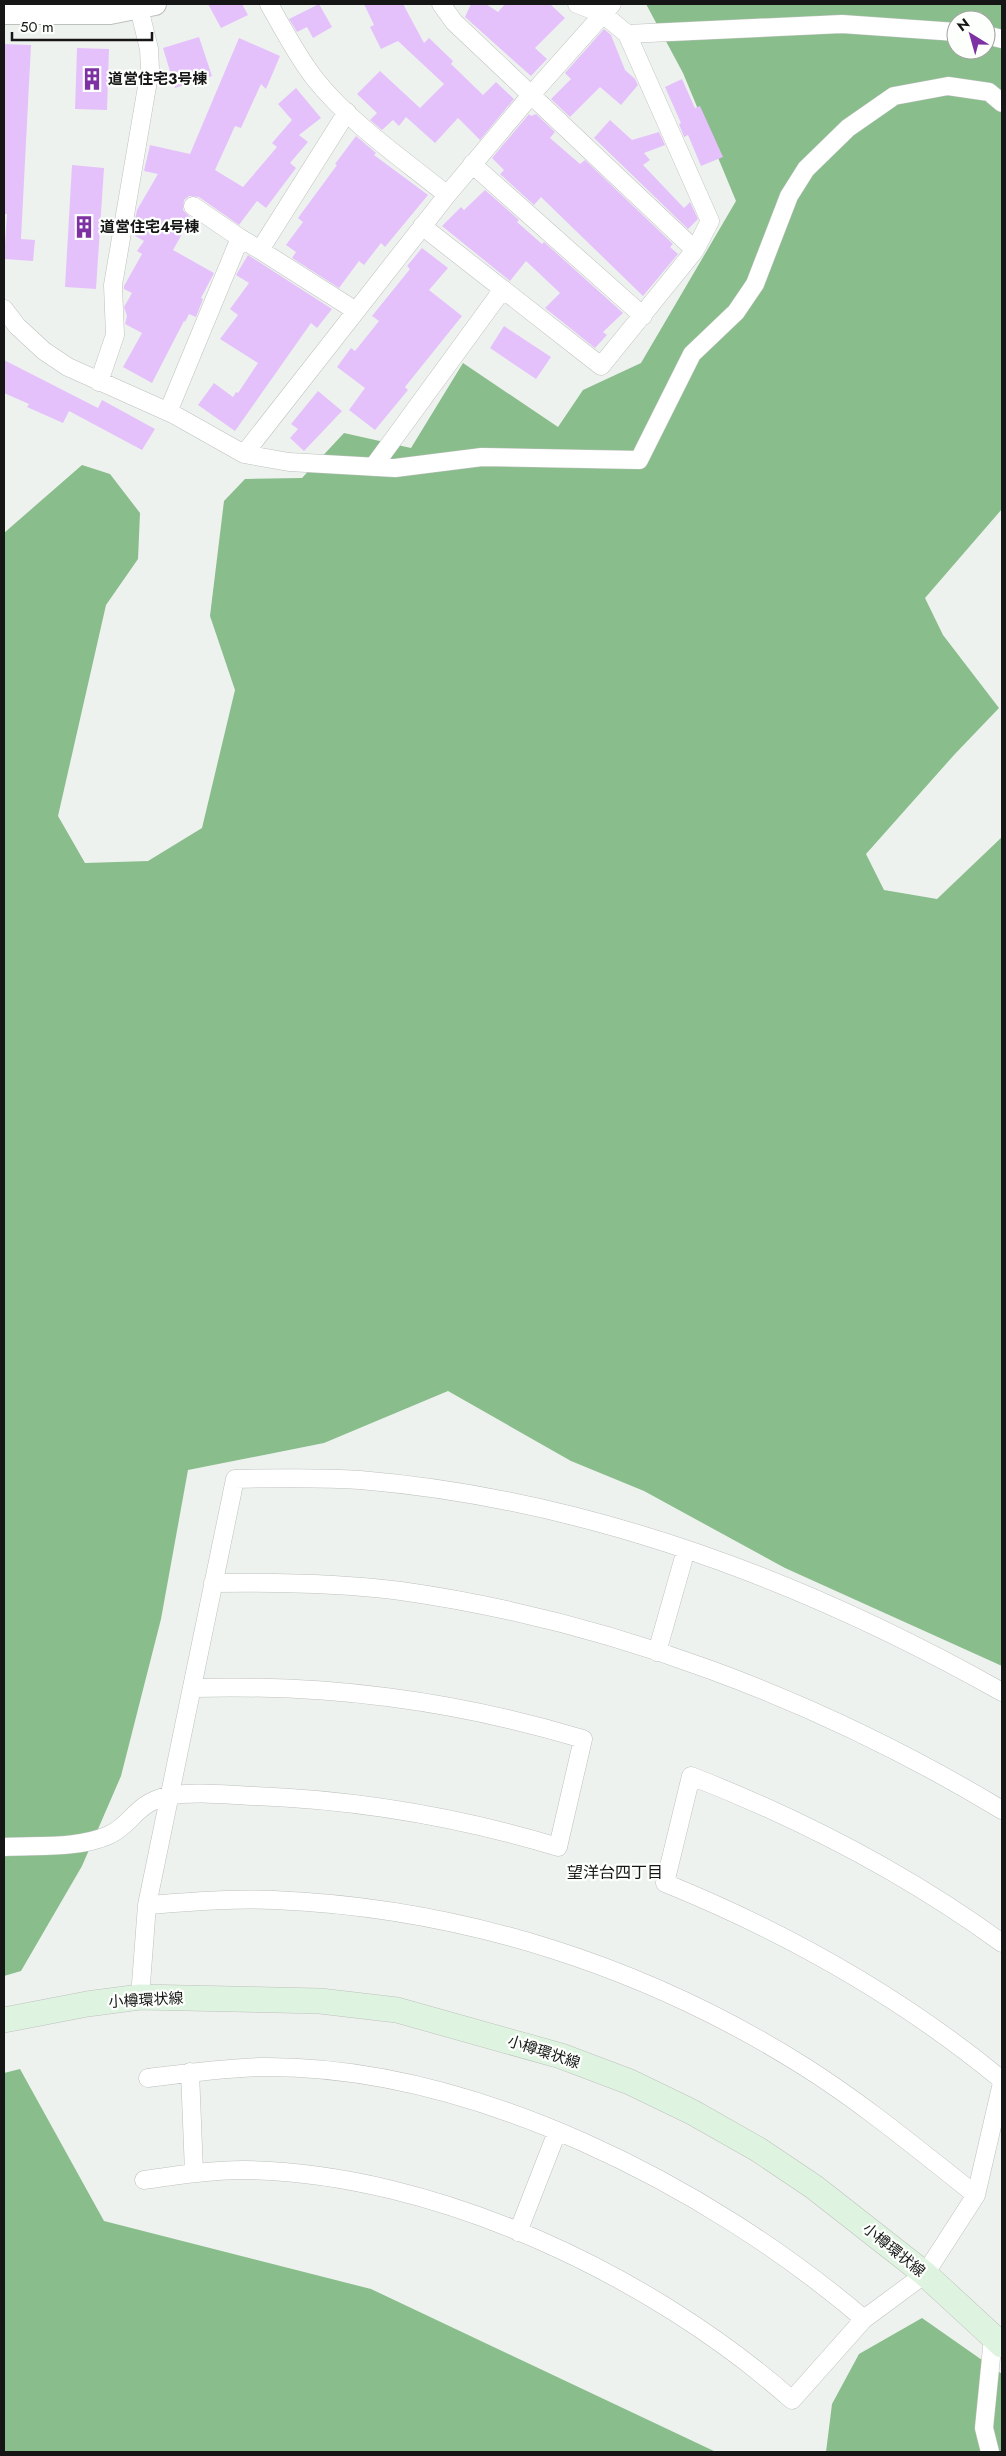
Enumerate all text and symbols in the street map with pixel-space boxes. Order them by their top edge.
scale bar [12,10,152,42]
north arrow [946,10,996,60]
text: N [953,13,974,36]
text: 50 m [20,16,54,38]
building icon: 道営住宅３号棟 [79,66,105,92]
place label: 道営住宅３号棟 [108,68,207,90]
building icon: 道営住宅４号棟 [71,214,97,240]
place label: 道営住宅４号棟 [100,216,199,238]
district label: 望洋台四丁目 [567,1861,663,1884]
street label: 小樽環状線 [108,1987,184,2013]
street label: 小樽環状線 [505,2030,583,2074]
street label: 小樽環状線 [858,2218,930,2282]

